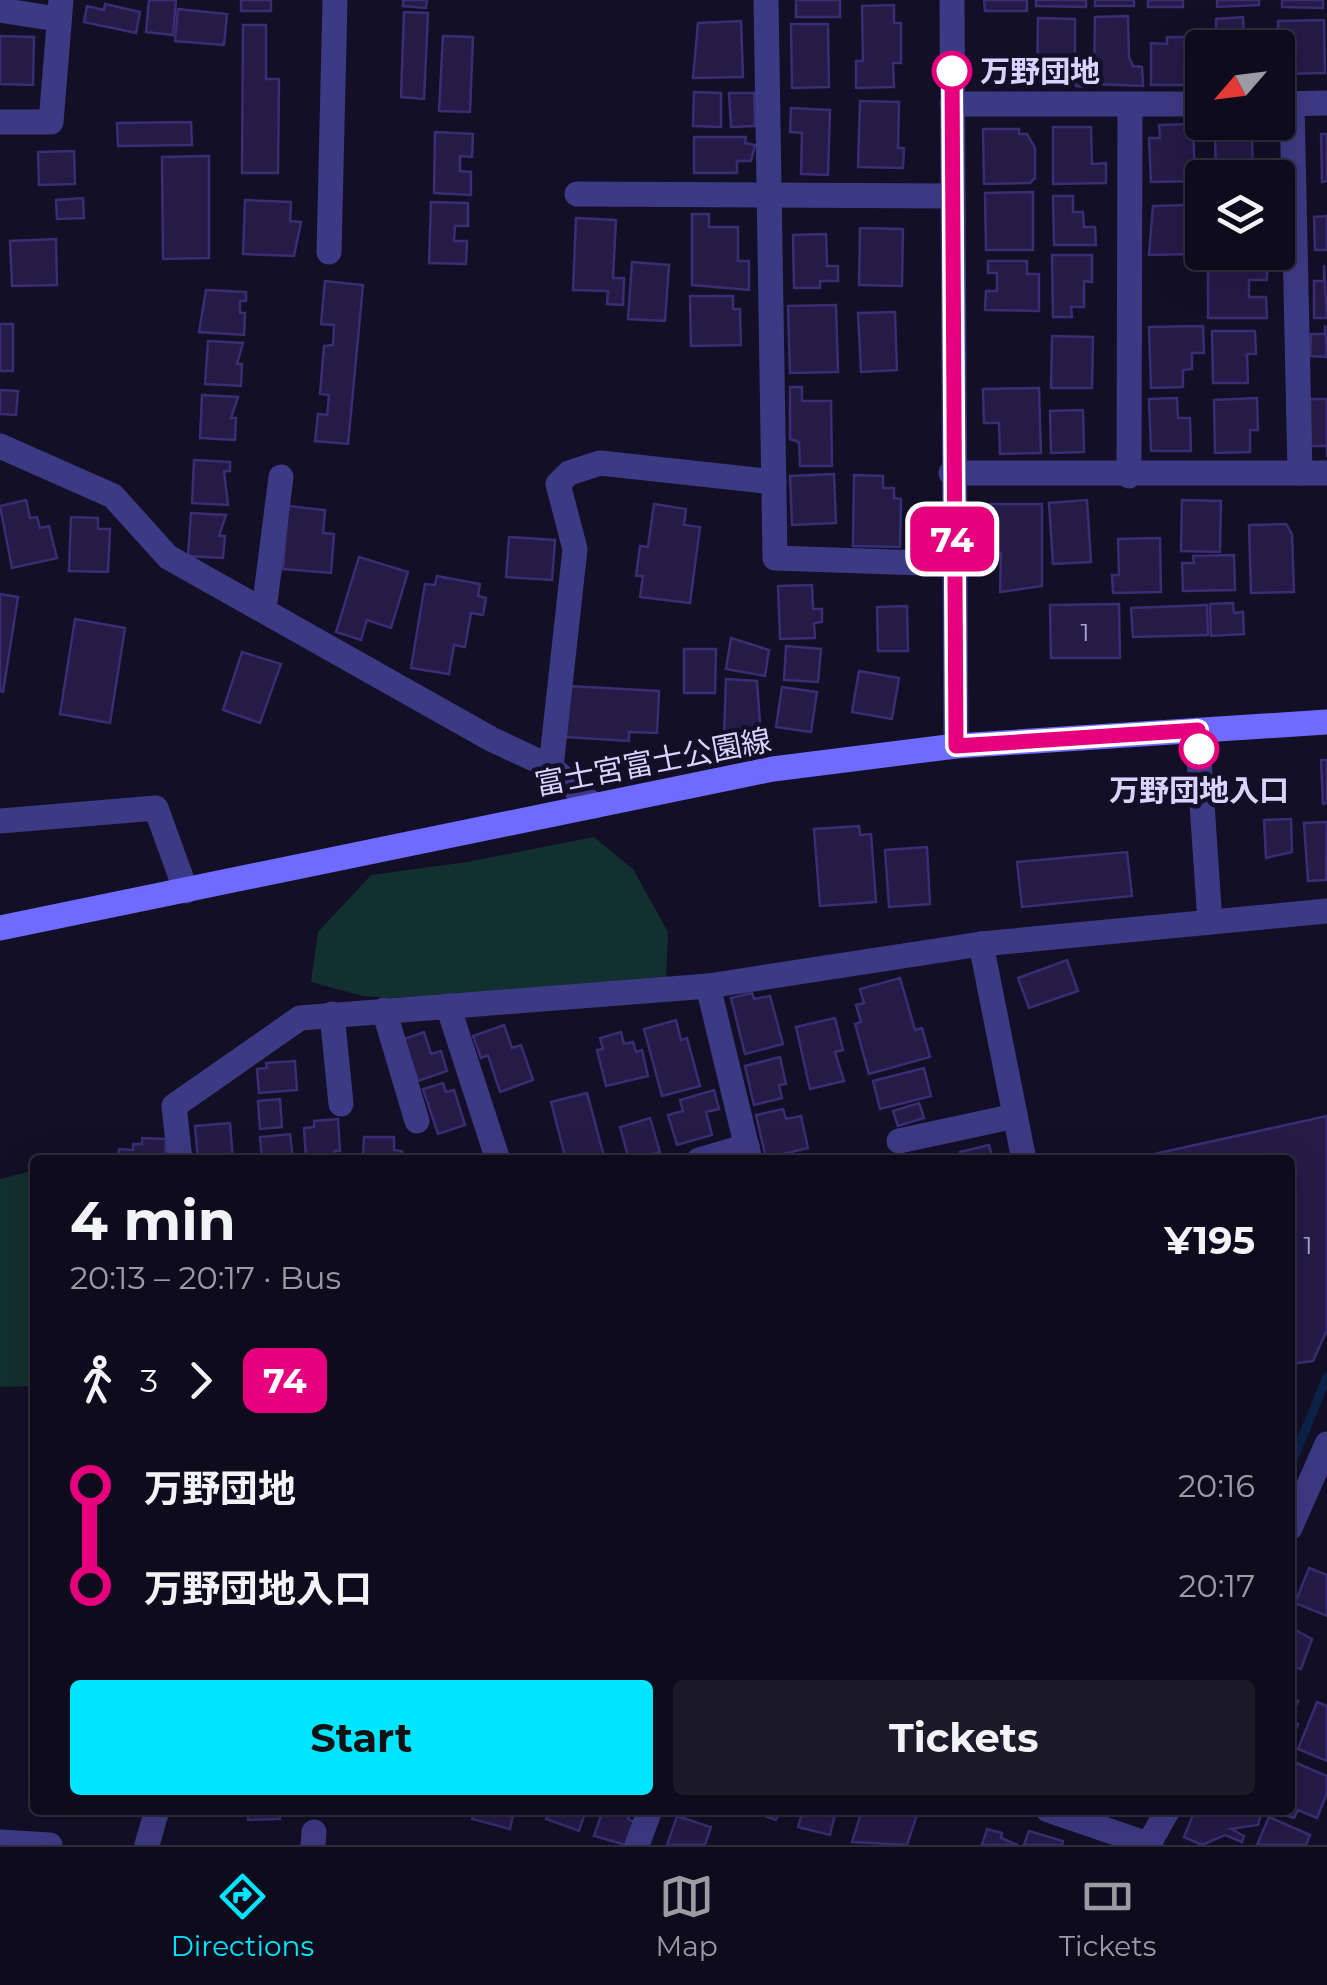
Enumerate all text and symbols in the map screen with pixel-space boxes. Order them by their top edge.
north arrow [1185,30,1295,140]
map controls [1185,30,1295,270]
marker: 万野団地 [933,52,971,90]
place label: 万野団地 [980,53,1100,90]
button: layers [1185,160,1295,270]
line badge: 74 [907,506,997,572]
text: 74 [930,518,974,561]
house number: 1 [1080,617,1090,647]
street label: 富士宮富士公園線 [532,721,774,803]
marker: 万野団地入口 [1180,730,1218,768]
place label: 万野団地入口 [1109,772,1289,809]
text: 4 min [70,1187,236,1254]
text: ¥195 [1164,1217,1255,1264]
house number: 1 [1303,1230,1313,1260]
text: 20:13 – 20:17 · Bus [70,1258,341,1297]
icon: walk [70,1353,125,1408]
icon: forward [173,1353,228,1408]
text: 74 [263,1359,307,1402]
text: 3 [140,1361,158,1400]
text: 万野団地 [144,1465,296,1512]
text: 20:16 [1178,1466,1255,1505]
text: 万野団地入口 [144,1565,372,1612]
text: 20:17 [1179,1566,1255,1605]
button: Start [70,1680,653,1795]
button: Tickets [673,1680,1255,1795]
tab: Directions [171,1869,314,1963]
tab: Map [655,1869,718,1963]
tab: Tickets [1059,1869,1156,1963]

